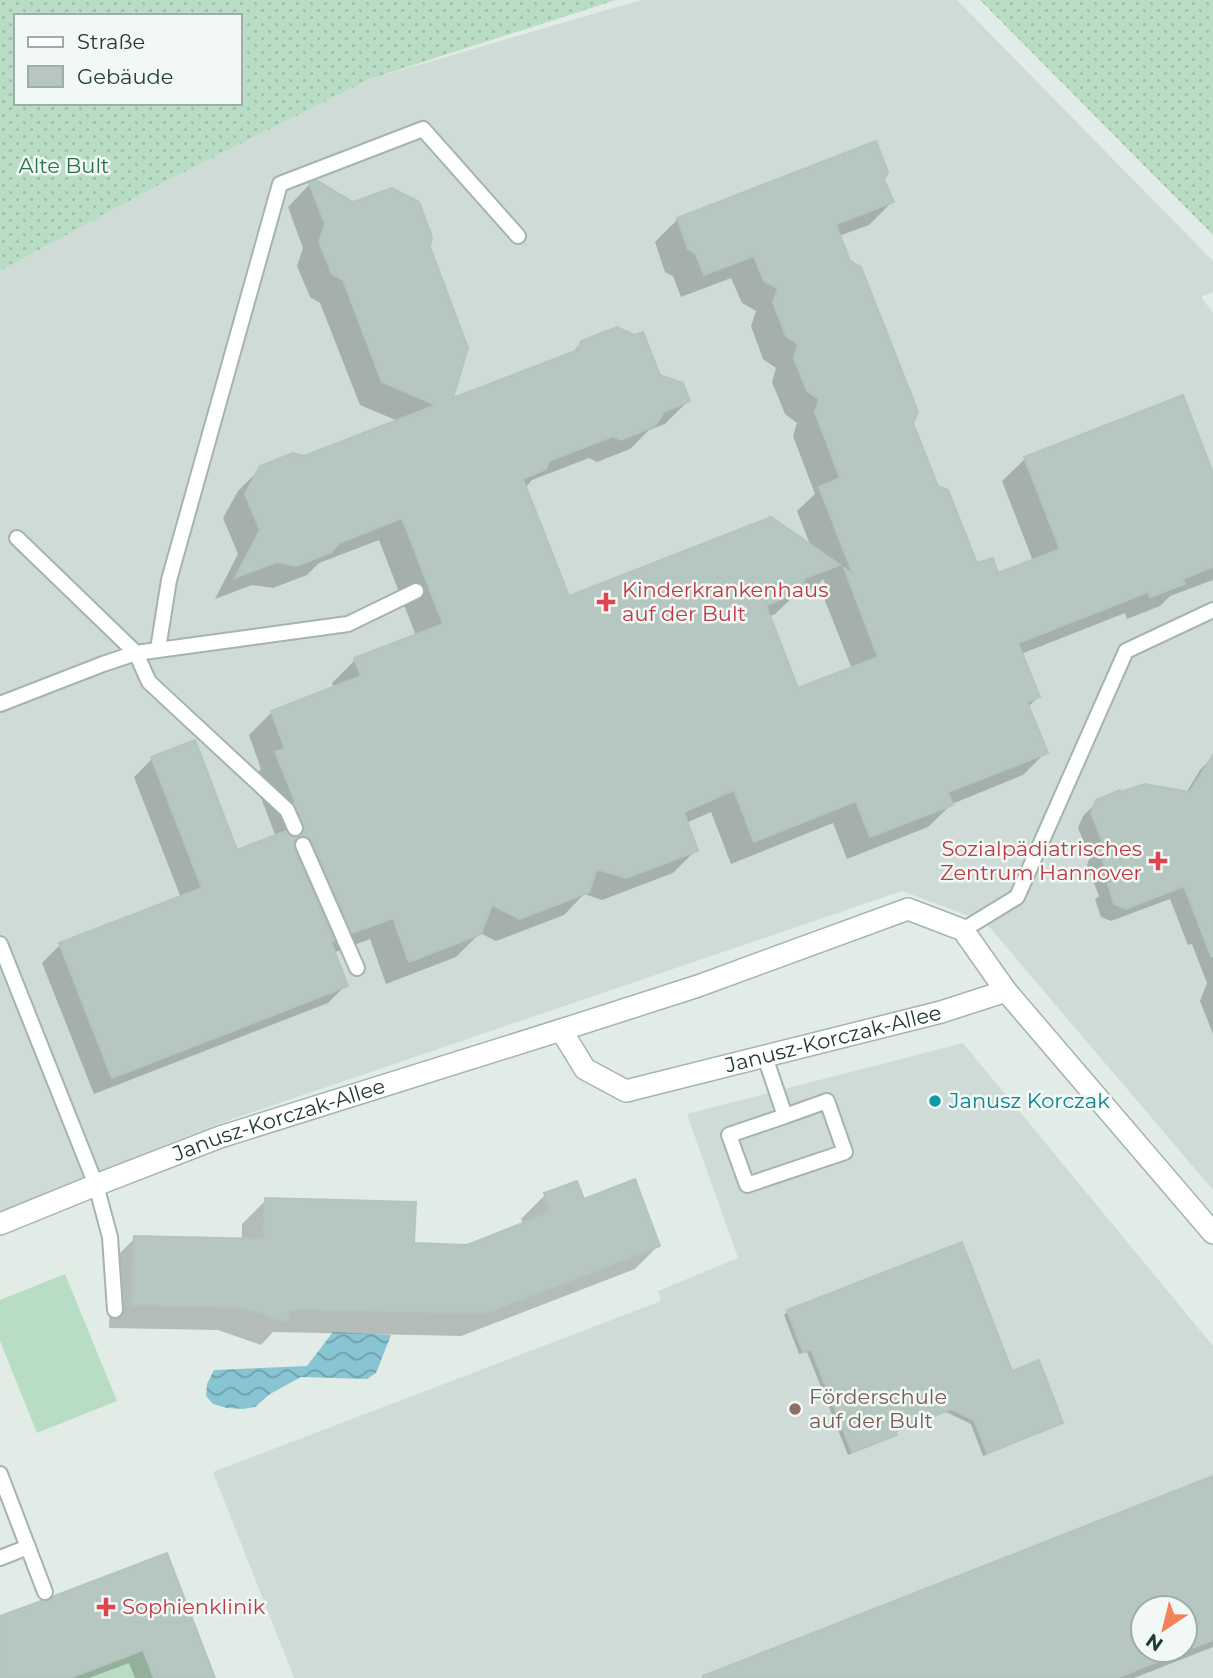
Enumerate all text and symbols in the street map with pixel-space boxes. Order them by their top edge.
legend [14,14,242,105]
text: Straße [77,29,145,54]
text: Gebäude [77,64,174,89]
park label: Alte Bult [19,153,109,178]
place label: Kinderkrankenhaus auf der Bult [622,577,828,626]
marker: Kinderkrankenhaus auf der Bult [596,592,616,612]
place label: Sozialpädiatrisches Zentrum Hannover [940,836,1142,885]
marker: Sozialpädiatrisches Zentrum Hannover [1148,851,1168,871]
street label: Janusz-Korczak-Allee [721,999,944,1078]
street label: Janusz-Korczak-Allee [168,1073,388,1166]
place label: Janusz Korczak [948,1088,1110,1113]
marker: Janusz Korczak [927,1093,943,1109]
place label: Förderschule auf der Bult [809,1384,947,1433]
marker: Förderschule auf der Bult [787,1401,803,1417]
place label: Sophienklinik [122,1594,266,1619]
north arrow [1129,1594,1199,1664]
marker: Sophienklinik [96,1597,116,1617]
text: N [1142,1629,1167,1656]

